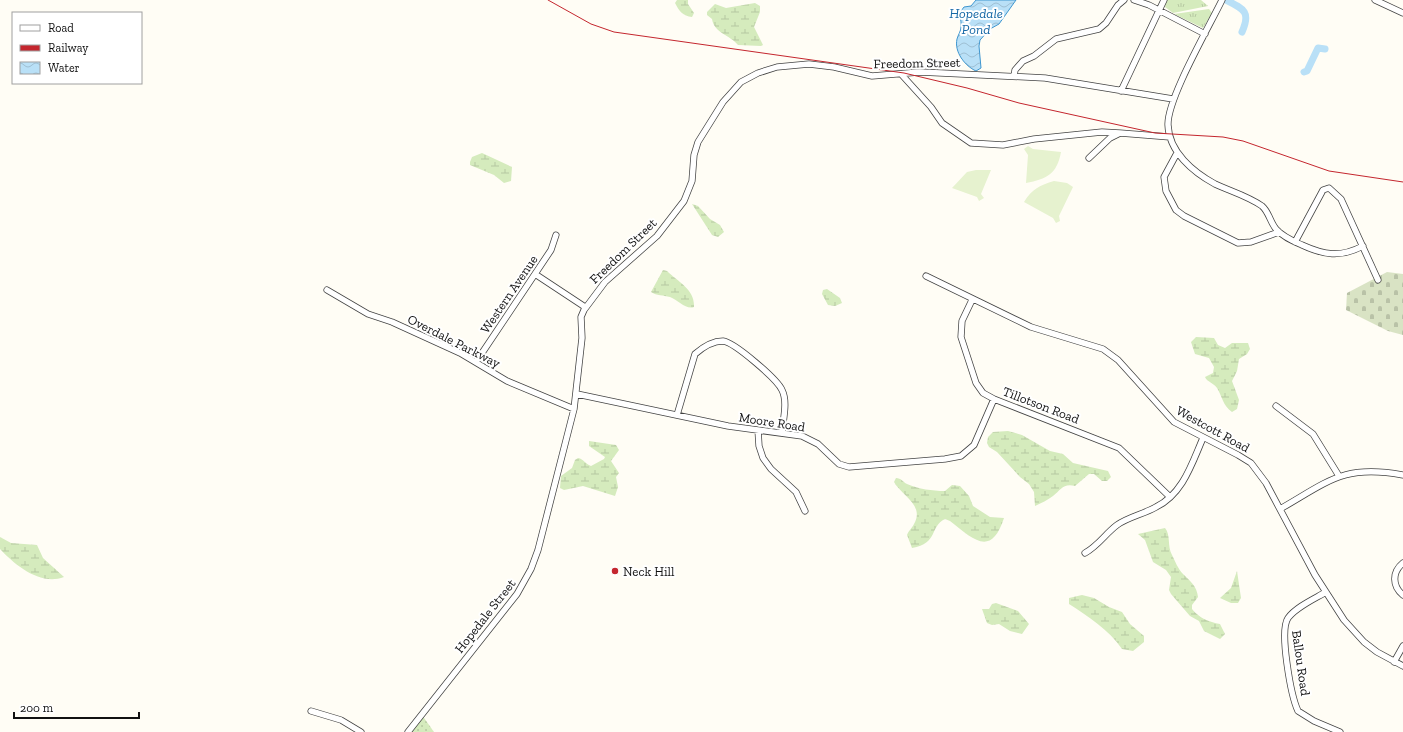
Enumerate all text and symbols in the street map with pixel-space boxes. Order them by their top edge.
water label: Hopedale Pond [949,5,1003,38]
legend [12,12,142,84]
text: Road [48,21,74,35]
text: Railway [48,41,89,55]
street label: Freedom Street [873,55,961,71]
text: Water [48,61,80,75]
street label: Freedom Street [586,215,660,287]
street label: Western Avenue [477,252,541,336]
street label: Overdale Parkway [405,311,503,371]
street label: Tillotson Road [1001,384,1081,426]
street label: Westcott Road [1174,403,1252,455]
street label: Moore Road [738,409,806,435]
place label: Neck Hill [623,564,675,579]
marker: Neck Hill [610,566,620,576]
street label: Hopedale Street [451,576,519,656]
street label: Ballou Road [1289,629,1313,697]
scale bar [14,694,139,720]
text: 200 m [20,701,54,715]

